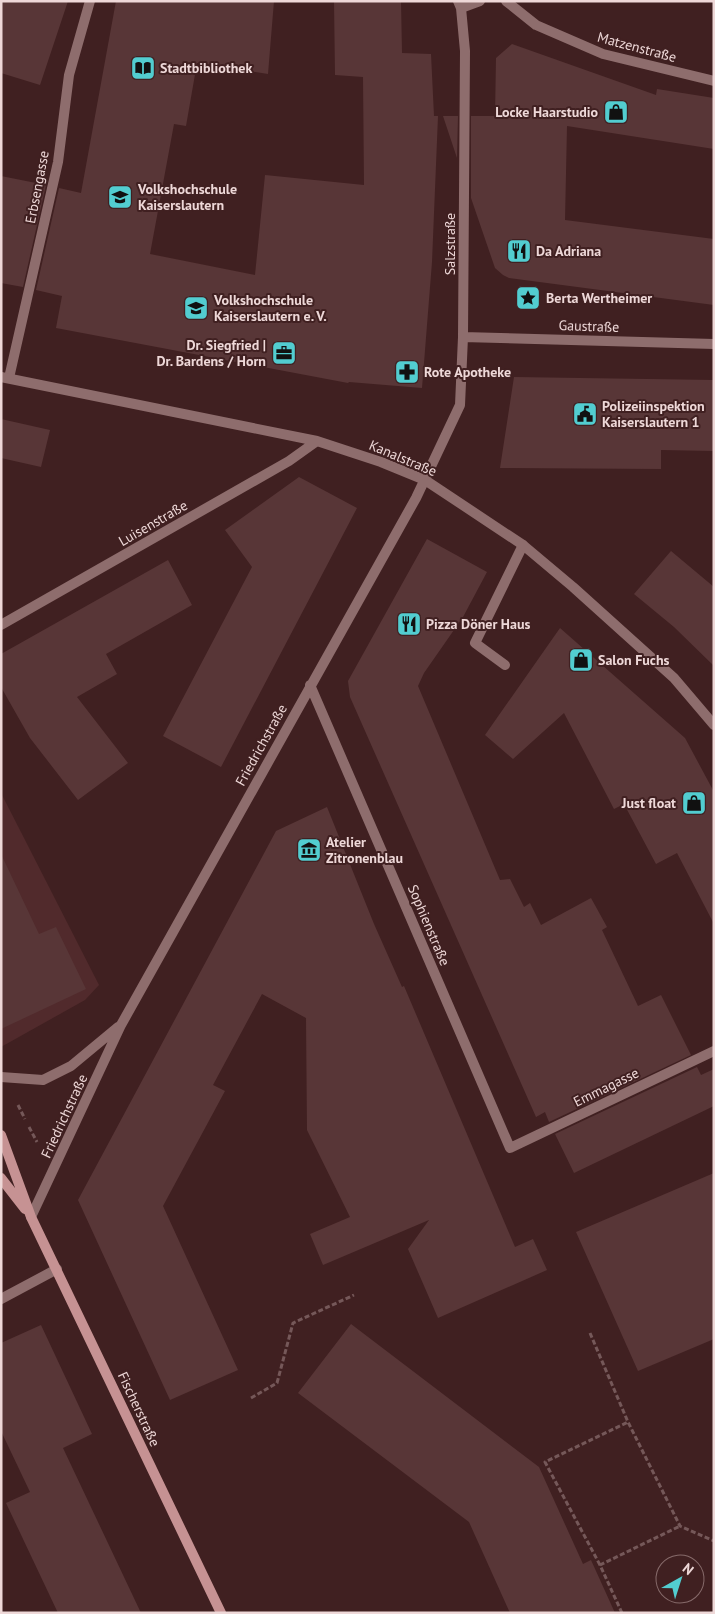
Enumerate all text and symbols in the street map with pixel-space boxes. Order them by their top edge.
street label: Matzenstraße [595,28,679,66]
library icon: Stadtbibliothek [130,55,156,81]
place label: Stadtbibliothek [160,59,252,77]
shop icon: Locke Haarstudio [603,99,629,125]
place label: Locke Haarstudio [495,103,598,121]
street label: Erbsengasse [21,149,53,225]
place label: Volkshochschule Kaiserslautern [137,180,237,214]
school or university icon: Volkshochschule Kaiserslautern [107,184,133,210]
street label: Salzstraße [441,213,459,275]
restaurant icon: Da Adriana [506,238,532,264]
place label: Da Adriana [536,242,601,260]
place icon: Berta Wertheimer [515,285,541,311]
place label: Berta Wertheimer [546,289,652,307]
place label: Volkshochschule Kaiserslautern e. V. [213,291,327,325]
school or university icon: Volkshochschule Kaiserslautern e. V. [183,295,209,321]
street label: Gaustraße [558,316,620,336]
place label: Dr. Siegfried | Dr. Bardens / Horn [157,336,266,370]
office icon: Dr. Siegfried | Dr. Bardens / Horn [271,340,297,366]
pharmacy icon: Rote Apotheke [394,359,420,385]
place label: Rote Apotheke [424,363,511,381]
place label: Polizeiinspektion Kaiserslautern 1 [602,397,705,431]
public building icon: Polizeiinspektion Kaiserslautern 1 [572,401,598,427]
street label: Kanalstraße [367,436,439,480]
street label: Luisenstraße [115,496,191,550]
restaurant icon: Pizza Döner Haus [396,611,422,637]
place label: Pizza Döner Haus [426,615,530,633]
shop icon: Salon Fuchs [568,647,594,673]
place label: Salon Fuchs [598,651,670,669]
street label: Friedrichstraße [231,701,291,789]
shop icon: Just float [681,790,707,816]
place label: Just float [621,794,676,812]
place label: Atelier Zitronenblau [326,833,403,867]
museum icon: Atelier Zitronenblau [296,837,322,863]
street label: Sophienstraße [404,882,454,968]
street label: Emmagasse [570,1063,642,1111]
street label: Friedrichstraße [37,1071,91,1161]
street label: Fischerstraße [114,1369,164,1449]
north arrow [655,1554,705,1604]
text: N [679,1559,697,1579]

